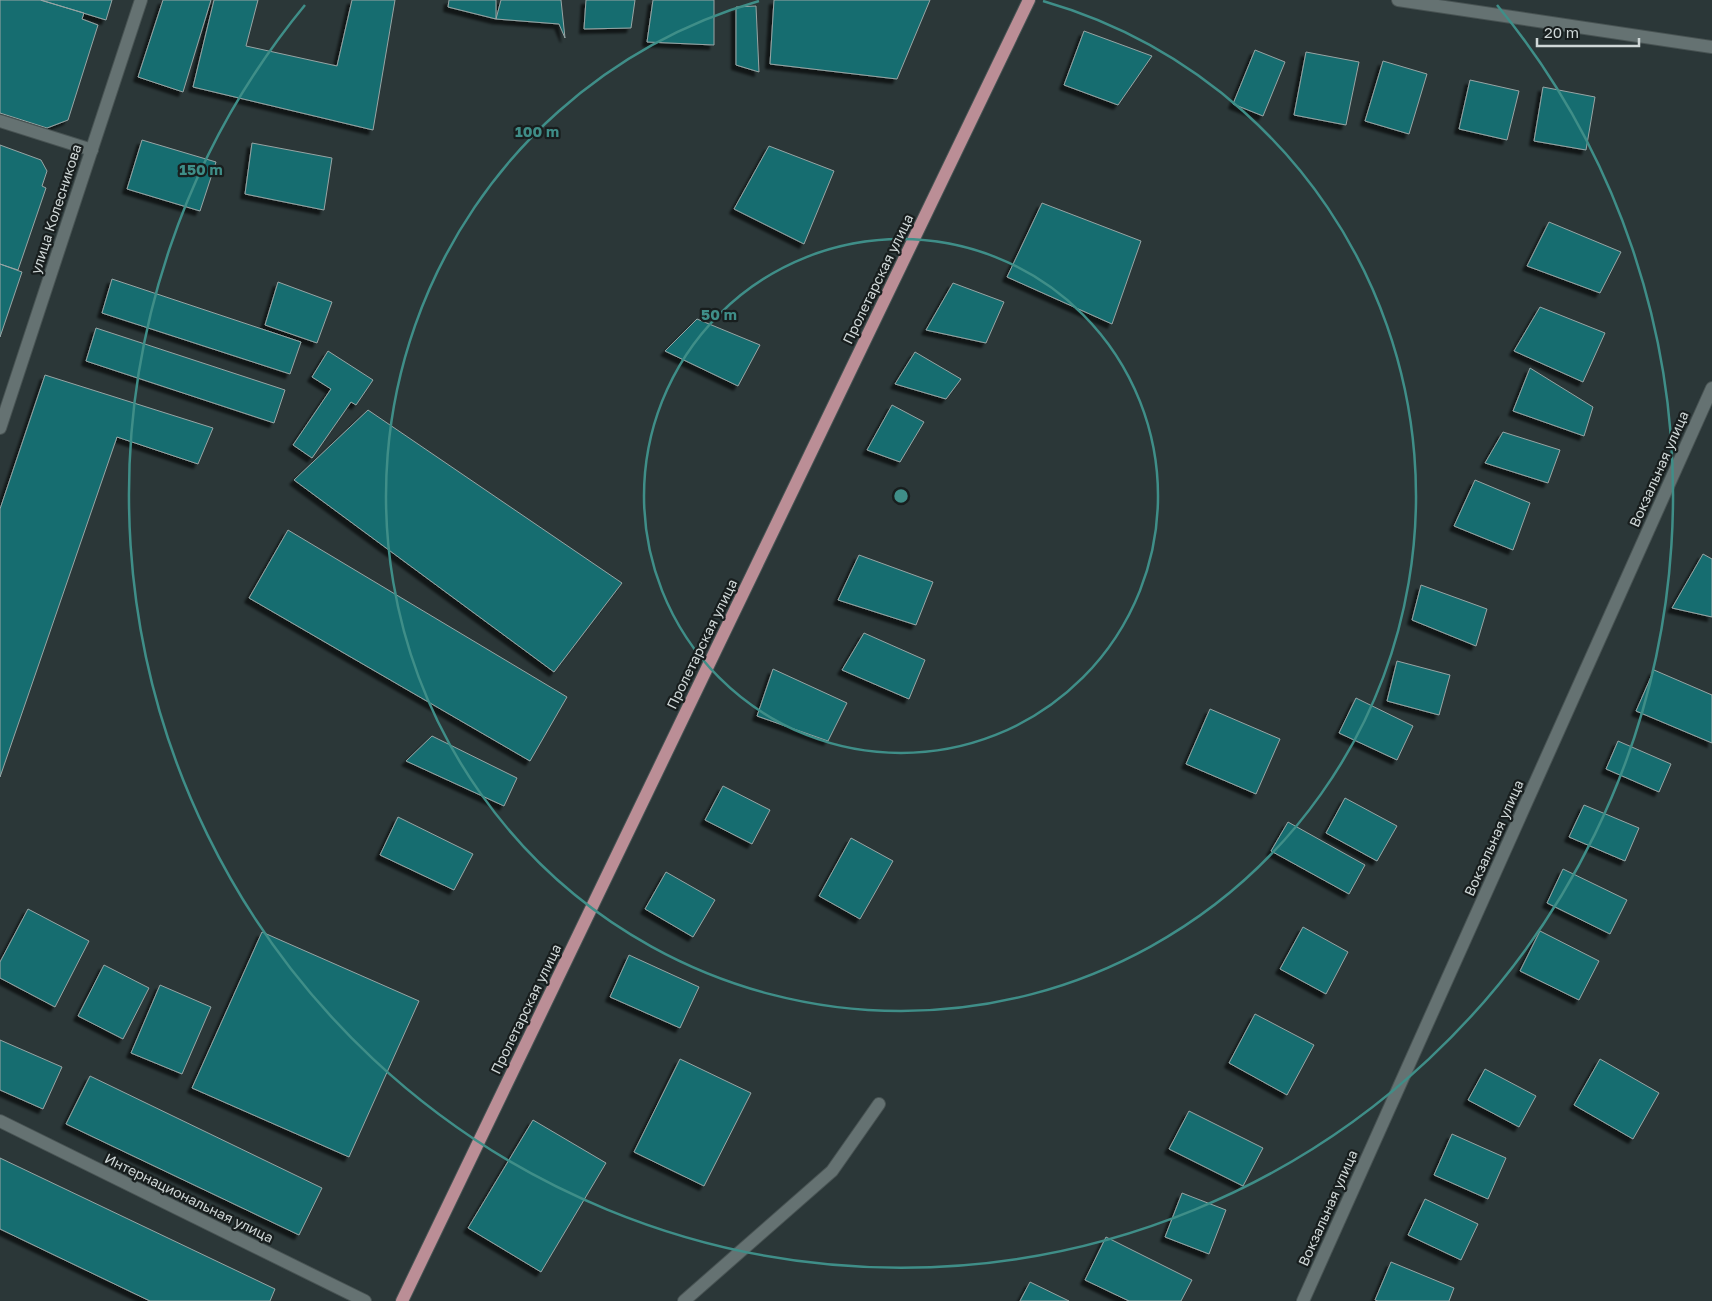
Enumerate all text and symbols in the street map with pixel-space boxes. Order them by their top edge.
scale bar [1537,15,1640,47]
text: 20 m [1544,23,1579,41]
text: 100 m [515,122,559,140]
street label: улица Колесникова [27,142,85,276]
text: 150 m [179,160,223,178]
street label: Пролетарская улица [839,211,916,347]
text: 50 m [701,305,737,323]
street label: Вокзальная улица [1625,408,1692,530]
centre of rings [892,487,910,505]
street label: Пролетарская улица [663,576,740,712]
street label: Вокзальная улица [1460,777,1527,899]
street label: Пролетарская улица [487,941,564,1077]
street label: Вокзальная улица [1294,1147,1361,1269]
street label: Интернациональная улица [102,1149,276,1246]

